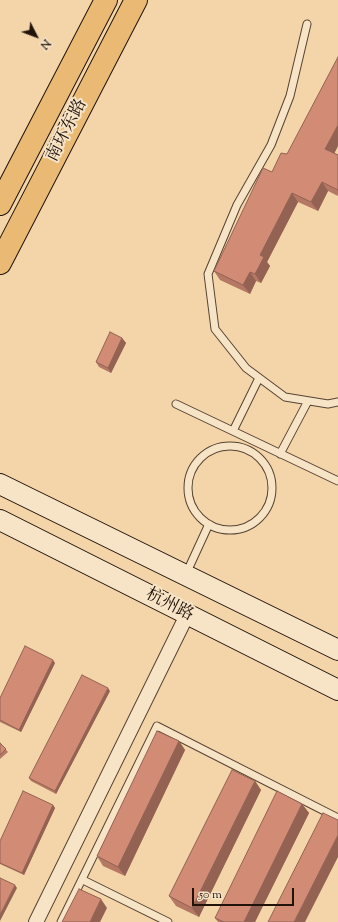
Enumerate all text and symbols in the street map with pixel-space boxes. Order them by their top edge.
north arrow [16,16,56,56]
text: N [36,35,54,53]
street label: 南环东路 [43,96,93,166]
street label: 杭州路 [142,585,196,627]
scale bar [194,880,296,906]
text: 50 m [199,886,222,904]

